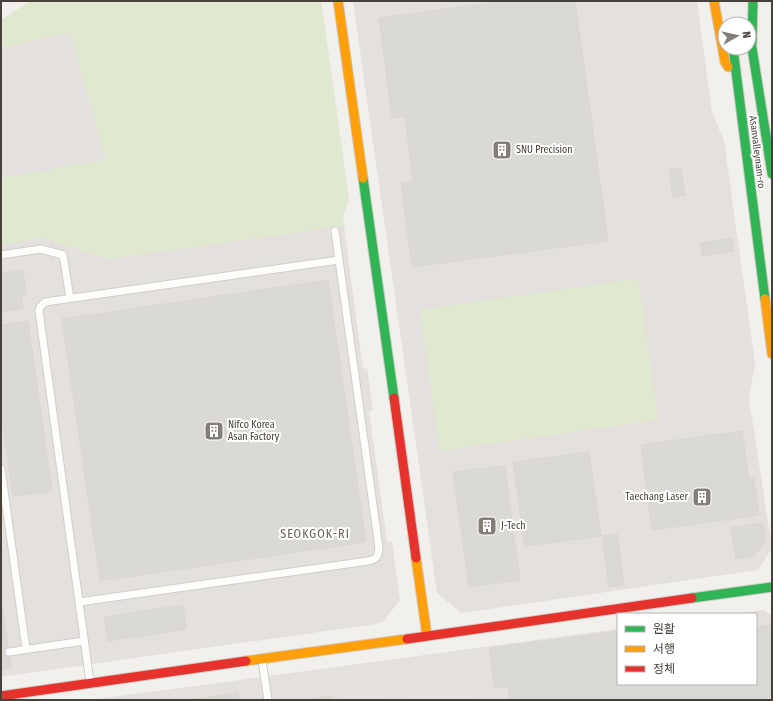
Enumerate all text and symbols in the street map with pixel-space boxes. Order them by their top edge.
north arrow [717,16,757,56]
text: N [740,31,753,39]
street label: Asanvalleynam-ro [747,115,767,189]
building icon: SNU Precision [491,139,513,161]
place label: SNU Precision [516,144,573,156]
place label: Nifco Korea Asan Factory [228,419,280,443]
building icon: Nifco Korea Asan Factory [203,420,225,442]
building icon: Taechang Laser [691,486,713,508]
place label: Taechang Laser [625,491,688,503]
building icon: J-Tech [476,515,498,537]
place label: J-Tech [501,520,526,532]
district label: SEOKGOK-RI [280,527,350,541]
legend [617,613,757,685]
text: 원활 [653,622,675,636]
text: 서행 [653,642,675,656]
text: 정체 [653,662,675,676]

